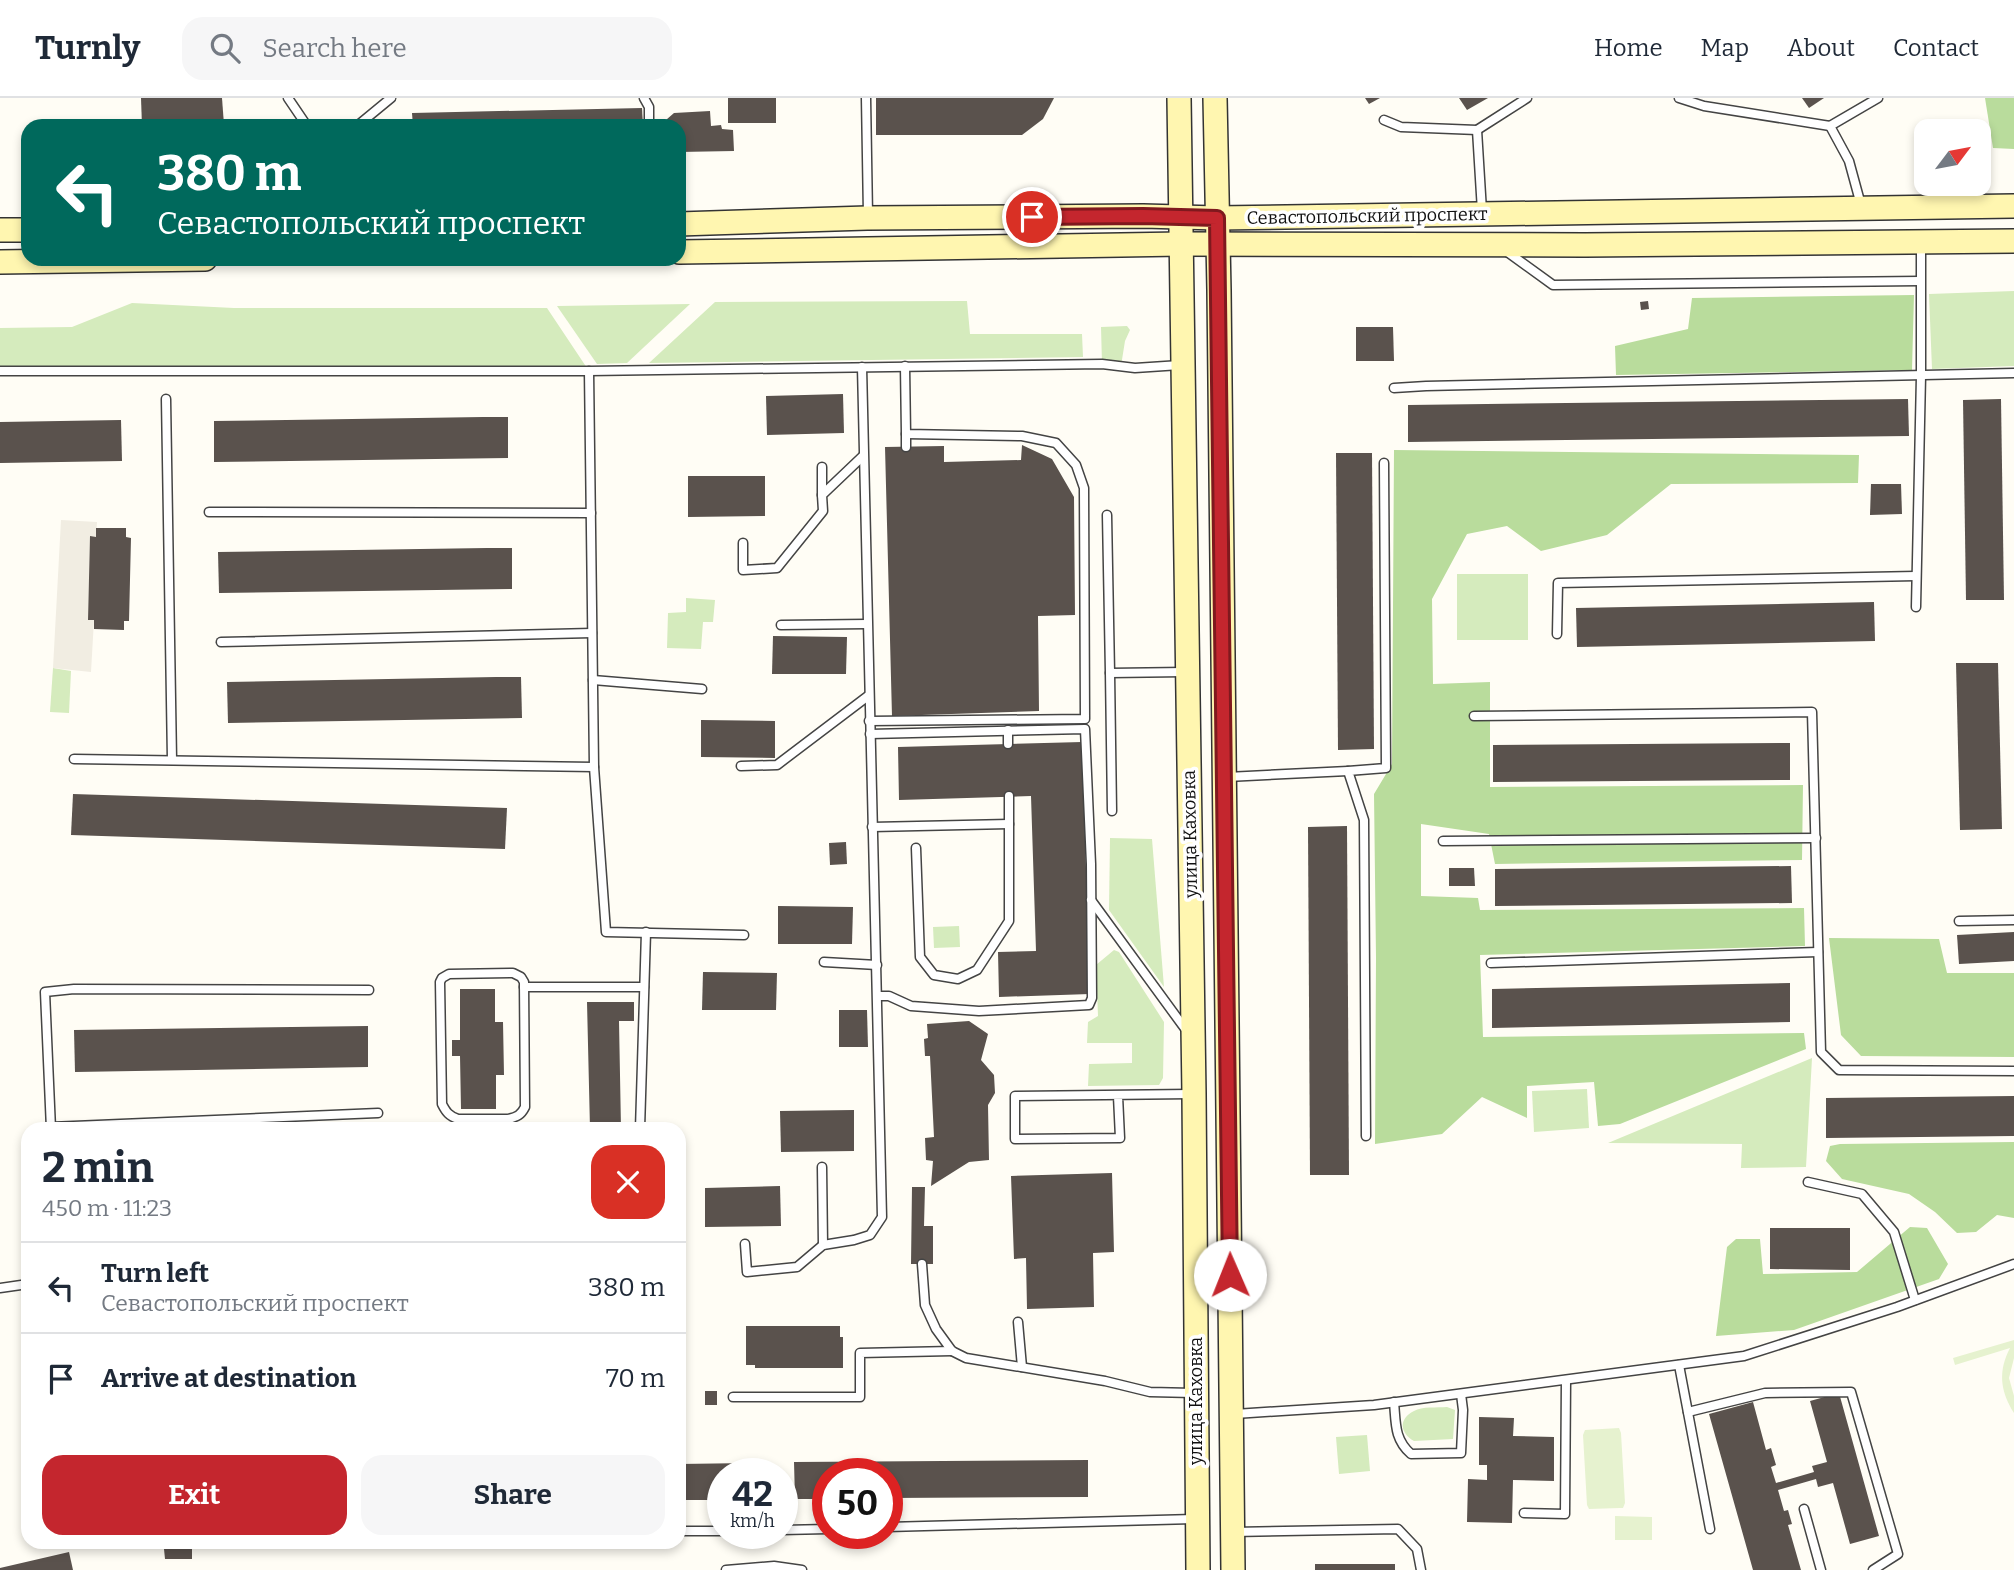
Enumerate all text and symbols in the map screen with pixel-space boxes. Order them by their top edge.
search box [182,17,672,80]
text: Turnly [35,28,140,68]
icon: search [206,29,244,67]
text: Search here [262,33,407,64]
text: Home [1594,34,1663,62]
text: Map [1701,34,1749,62]
text: About [1787,34,1855,62]
text: Contact [1893,34,1979,62]
north arrow [1914,119,1992,196]
map controls [1914,119,1991,196]
text: 380 m [157,144,301,203]
icon: left [42,147,133,238]
pin [1002,187,1062,247]
icon: arrive [1013,198,1051,236]
street label: Севастопольский проспект [1246,203,1488,229]
text: Севастопольский проспект [157,204,585,242]
street label: улица Каховка [1178,770,1202,899]
text: 2 min [42,1143,154,1193]
button: close [591,1145,665,1219]
text: 450 m · 11:23 [42,1194,172,1222]
position arrow [1193,1238,1267,1312]
text: Turn left [101,1258,209,1289]
icon: left [42,1269,80,1307]
text: 380 m [588,1272,665,1303]
text: Севастопольский проспект [101,1289,409,1317]
street label: улица Каховка [1185,1337,1207,1466]
icon: arrive [42,1360,80,1398]
text: Arrive at destination [101,1363,356,1394]
text: 70 m [606,1363,665,1394]
button: Exit [42,1455,347,1535]
button: Share [361,1455,665,1535]
speed limit sign: 50 [812,1458,903,1549]
text: 42 [732,1473,773,1515]
text: km/h [730,1510,775,1532]

